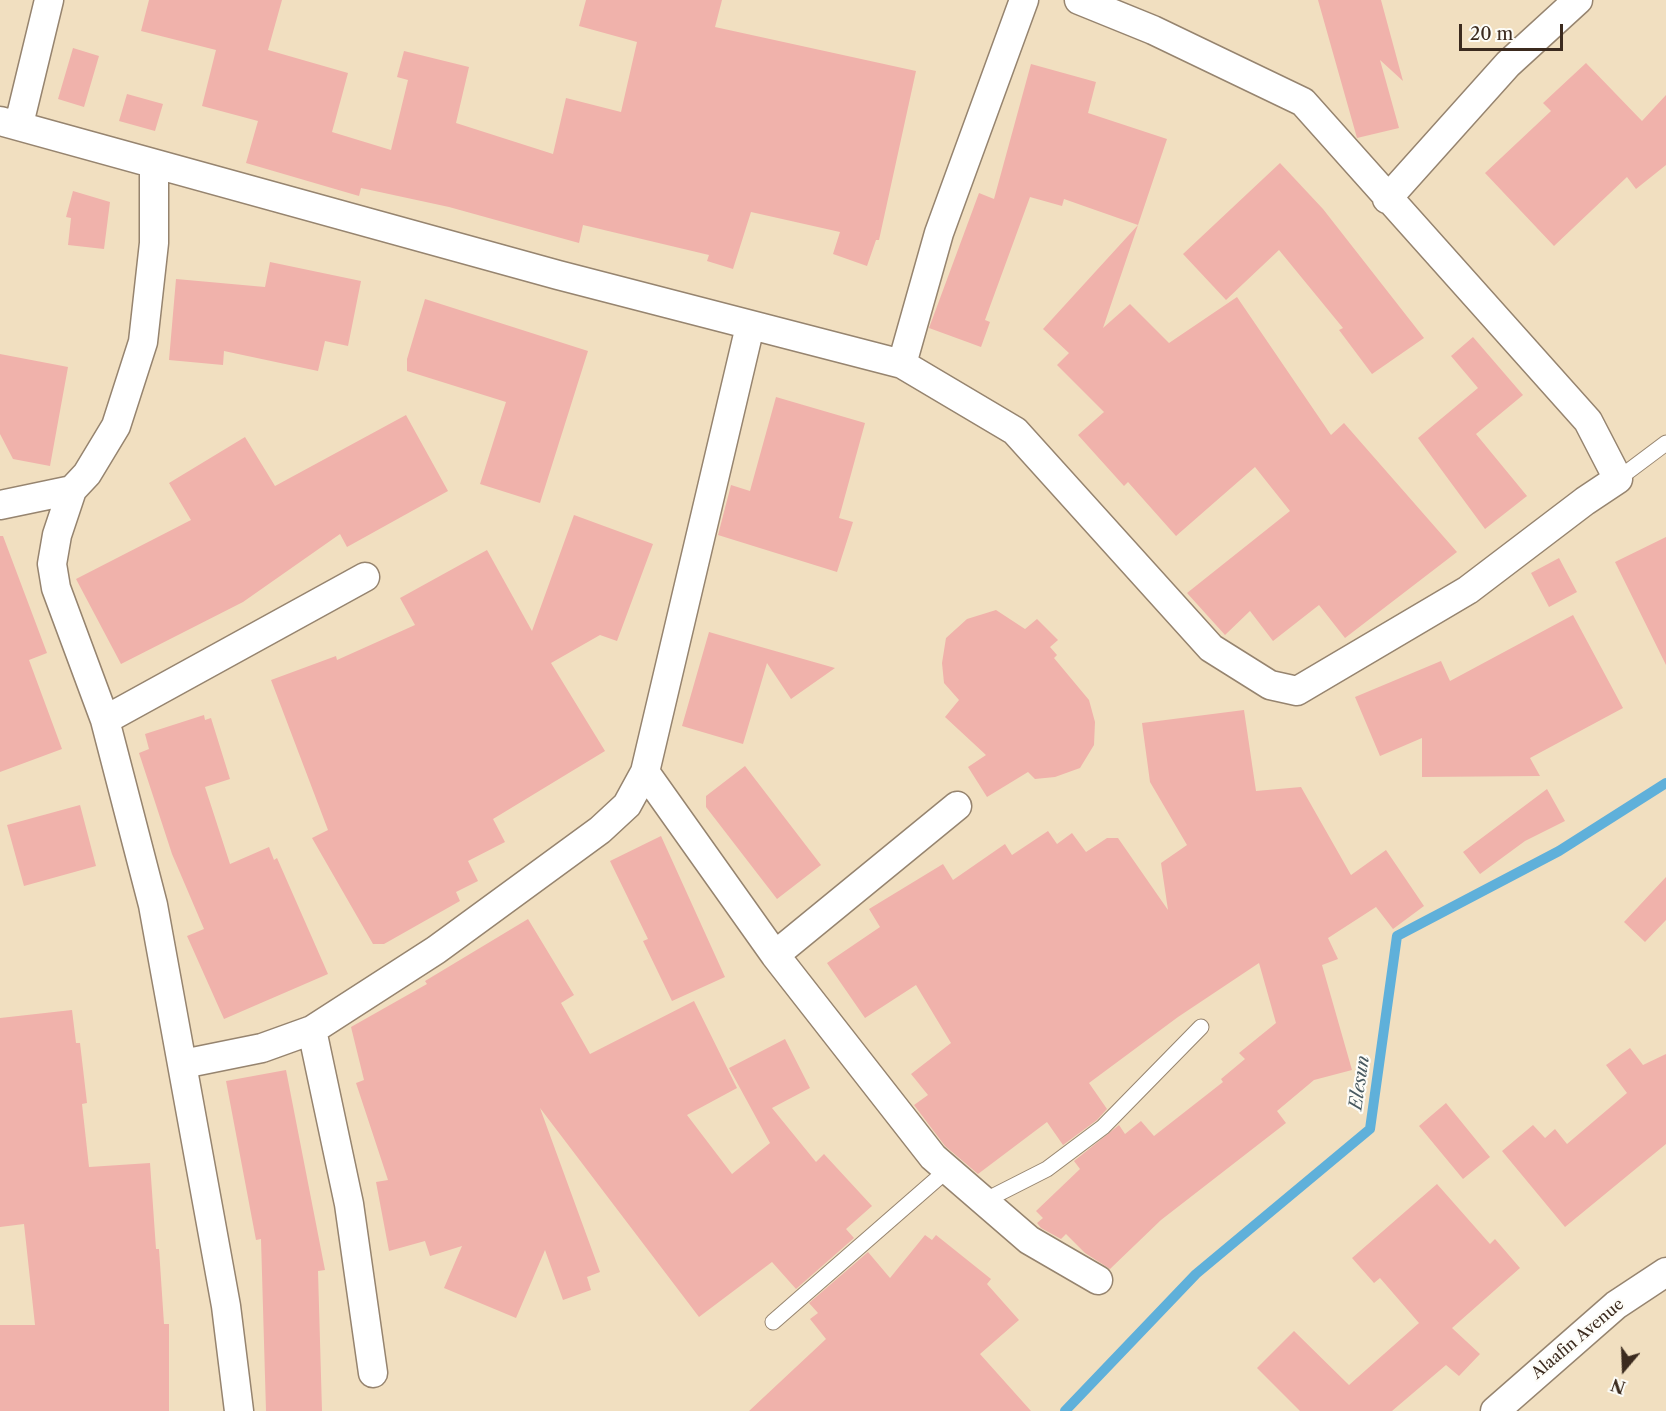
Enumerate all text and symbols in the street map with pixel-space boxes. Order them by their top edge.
scale bar [1462,12,1566,50]
text: 20 m [1470,23,1513,45]
water label: Elesun [1345,1054,1375,1112]
street label: Alaafin Avenue [1528,1295,1628,1383]
north arrow [1594,1339,1654,1399]
text: N [1608,1374,1628,1398]

